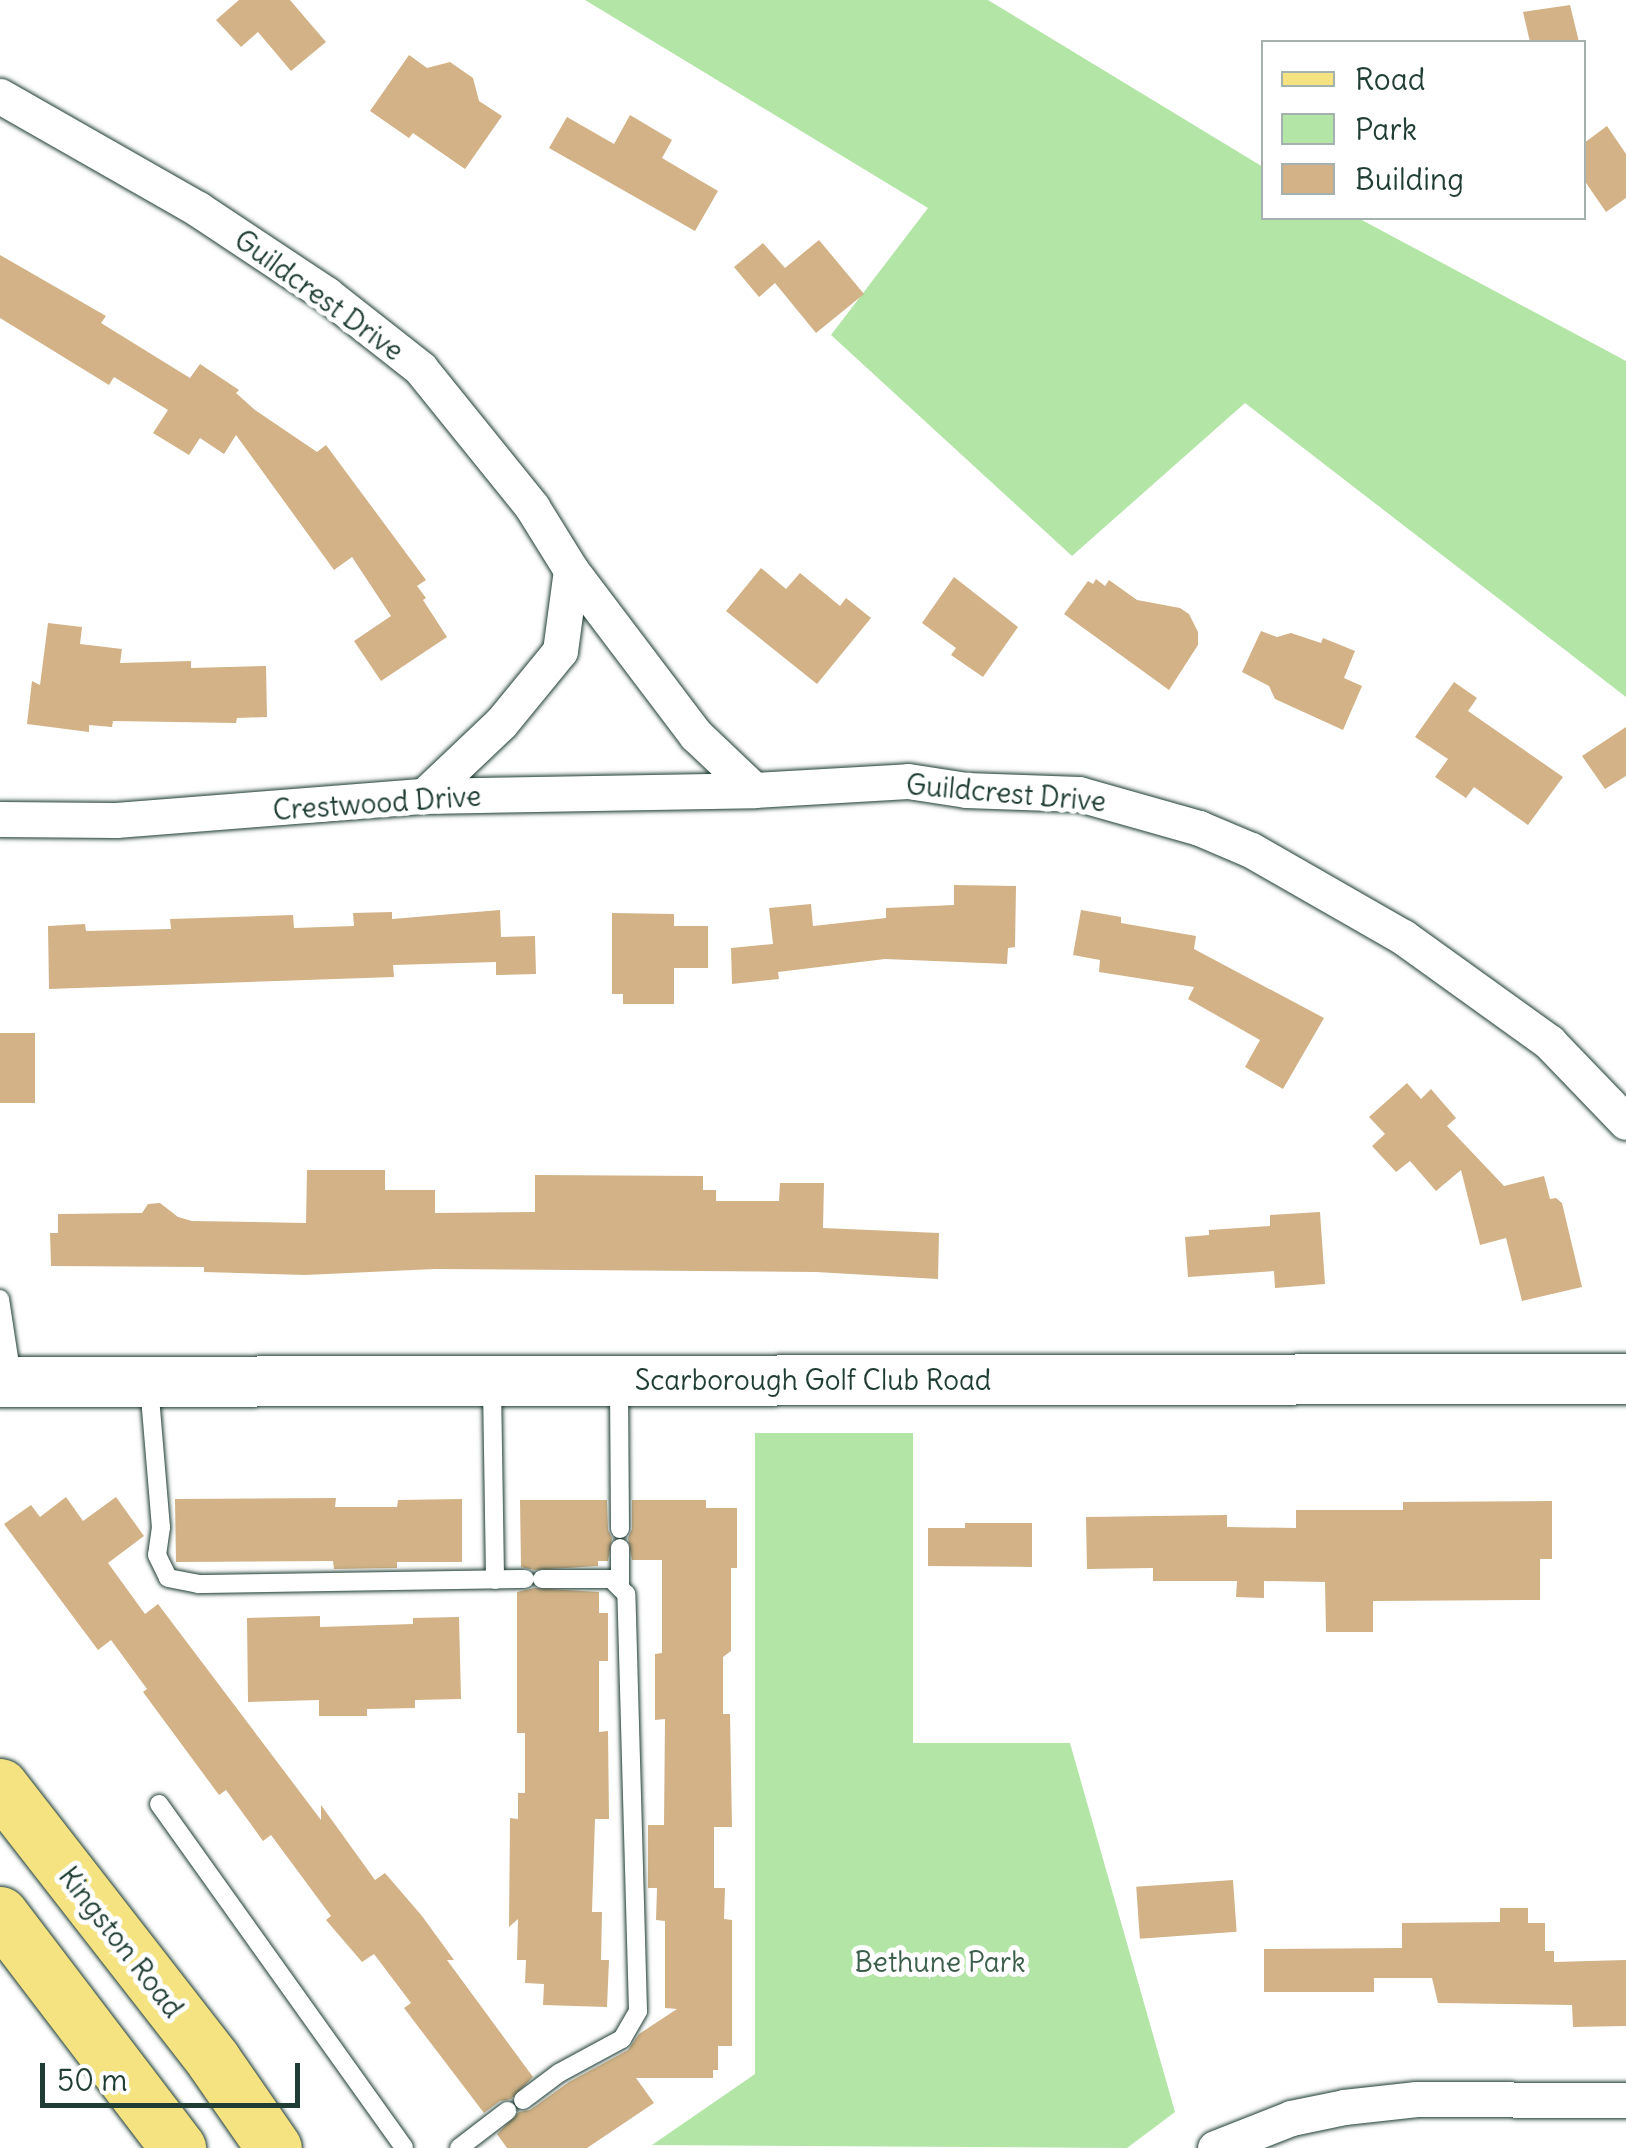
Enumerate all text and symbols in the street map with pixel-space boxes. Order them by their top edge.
legend [1261,40,1586,220]
text: Road [1355,60,1425,98]
text: Park [1355,110,1417,148]
text: Building [1355,160,1464,198]
street label: Guildcrest Drive [228,222,410,368]
street label: Guildcrest Drive [905,768,1107,818]
street label: Crestwood Drive [272,779,482,827]
street label: Scarborough Golf Club Road [635,1363,991,1397]
street label: Kingston Road [52,1860,190,2024]
park label: Bethune Park [854,1945,1026,1979]
scale bar [45,2043,305,2105]
text: 50 m [57,2061,127,2099]

